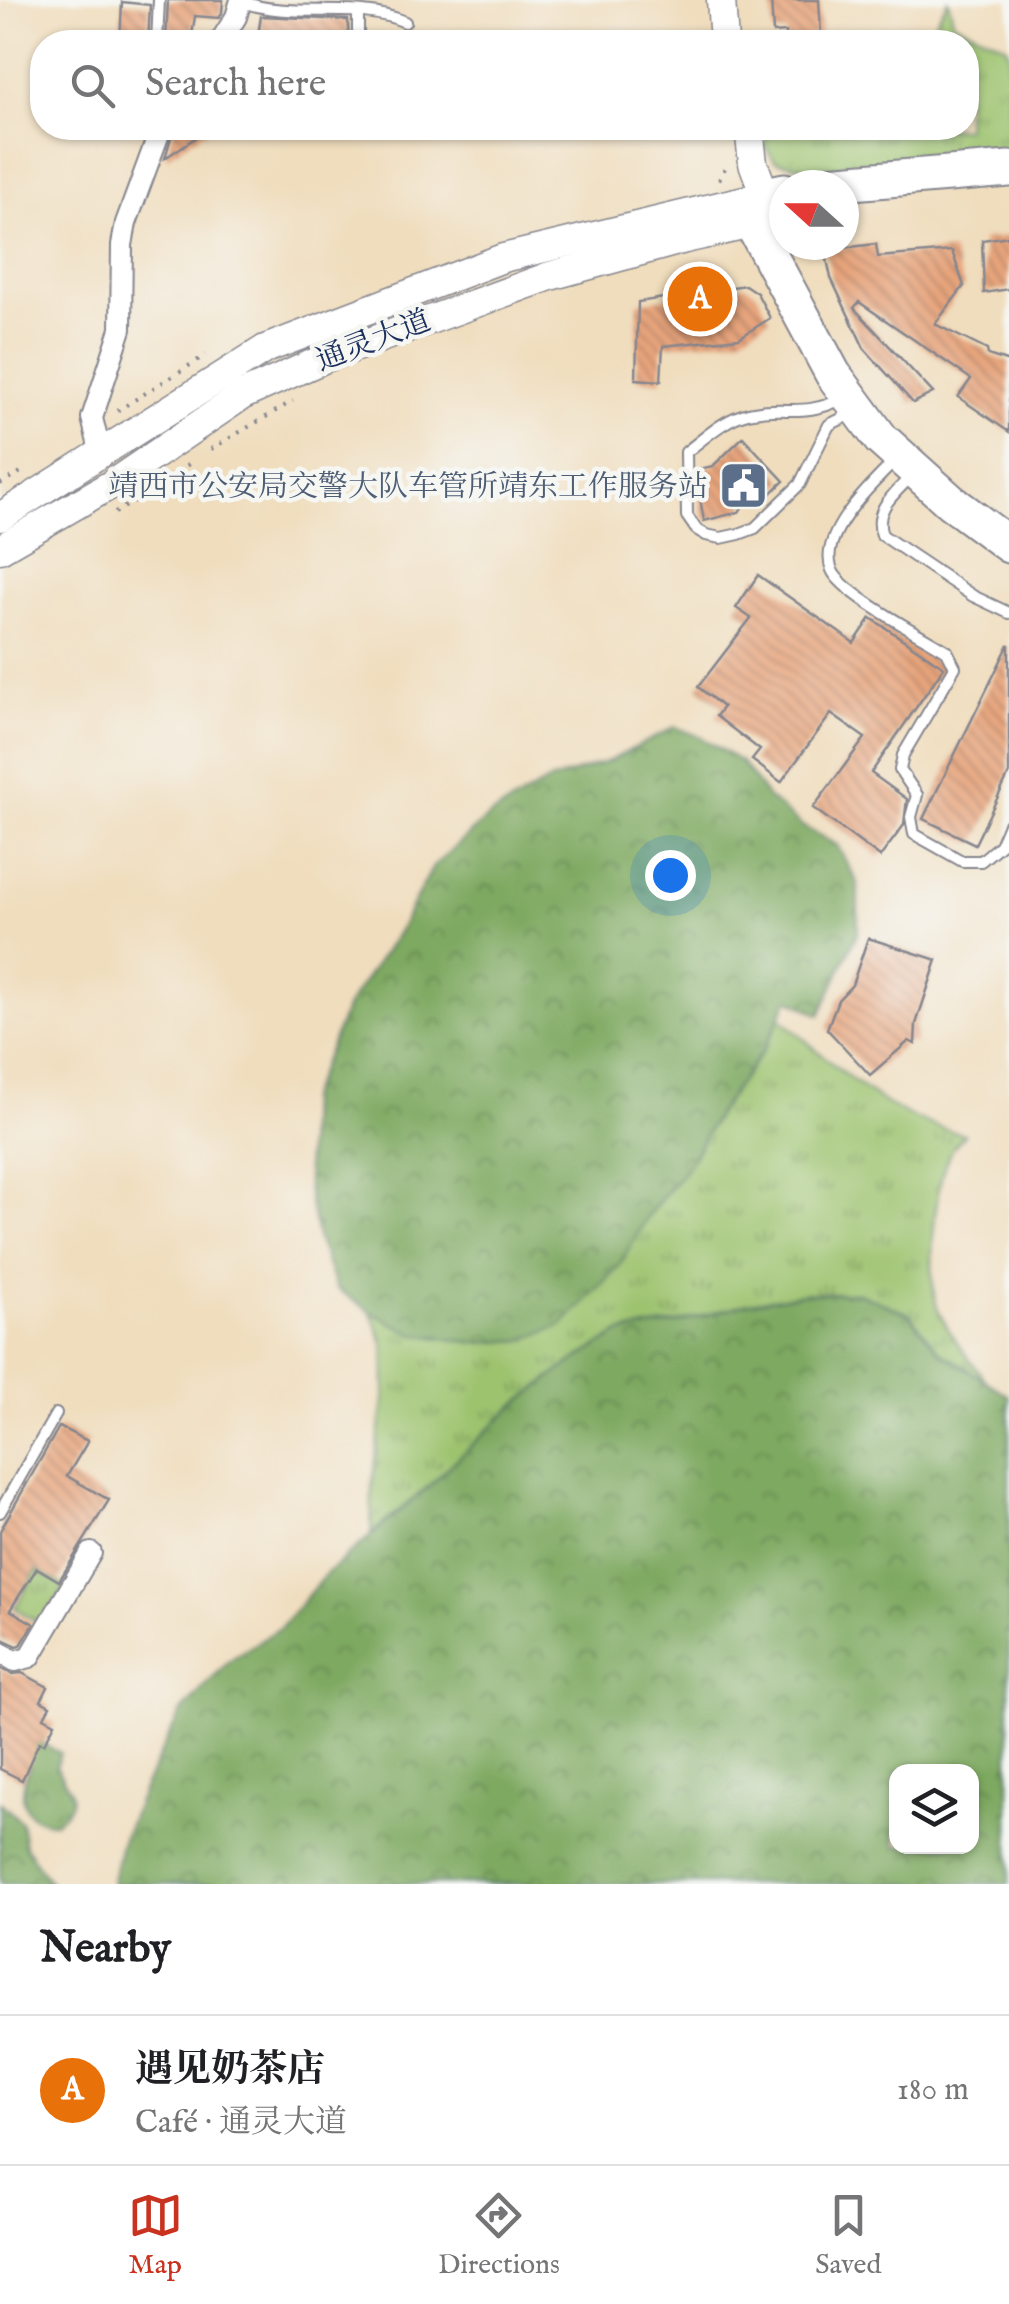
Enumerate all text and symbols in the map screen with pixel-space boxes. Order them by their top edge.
search box [30,30,979,140]
icon: search [65,58,120,113]
text: Search here [145,61,326,109]
north arrow [769,170,859,260]
pin: A [668,262,732,336]
street label: 通灵大道 [311,303,437,381]
public building icon: 靖西市公安局交警大队车管所靖东工作服务站 [717,460,769,512]
place label: 靖西市公安局交警大队车管所靖东工作服务站 [108,469,708,507]
your location [645,850,696,901]
map controls [889,1764,979,1854]
button: layers [889,1764,979,1854]
text: Nearby [40,1923,171,1976]
text: 遇见奶茶店 [135,2047,325,2095]
text: A [62,2070,83,2111]
text: 180 m [897,2070,969,2111]
text: Café · 通灵大道 [135,2103,347,2144]
tab: Map [128,2188,183,2283]
tab: Directions [438,2188,560,2283]
tab: Saved [815,2188,881,2283]

